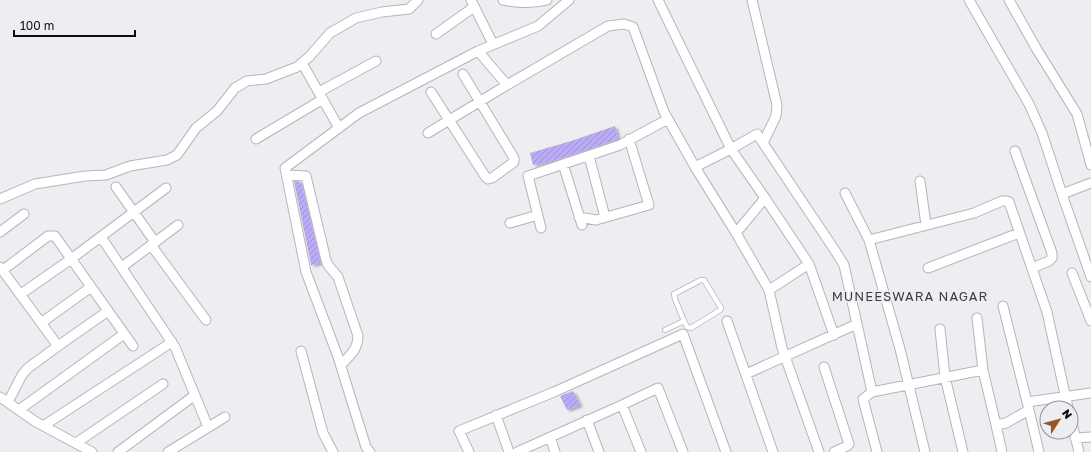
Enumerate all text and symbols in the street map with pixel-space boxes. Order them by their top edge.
scale bar [14,12,135,38]
text: 100 m [20,18,54,33]
district label: MUNEESWARA NAGAR [832,288,988,304]
north arrow [1039,400,1079,440]
text: N [1060,407,1075,421]

